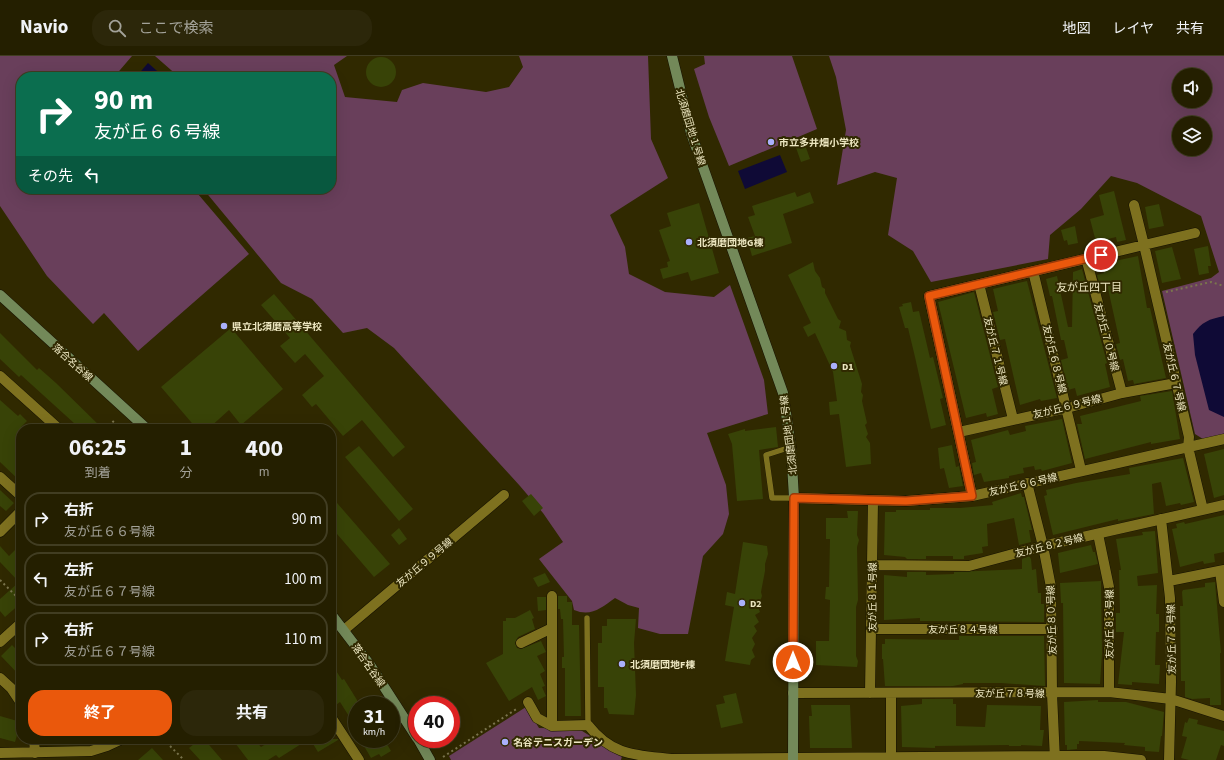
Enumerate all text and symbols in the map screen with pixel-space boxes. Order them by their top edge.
search box [92,10,372,46]
text: Navio [20,14,68,41]
icon: search [106,17,128,39]
text: ここで検索 [138,18,213,39]
text: 地図 [1062,19,1090,39]
text: レイヤ [1112,19,1154,39]
text: 共有 [1176,19,1204,39]
map controls [1172,68,1212,156]
button: sound [1172,68,1212,108]
text: 90 m [94,80,153,120]
street label: 北須磨団地１号線 [672,87,708,168]
icon: right [28,88,80,140]
button: layers [1172,116,1212,156]
text: 友が丘６６号線 [94,120,220,145]
place label: 市立多井畑小学校 [779,136,859,150]
marker: 市立多井畑小学校 [766,137,776,147]
icon: left [81,164,103,186]
text: その先 [28,166,73,187]
place label: 北須磨団地G棟 [697,236,763,250]
marker: 北須磨団地G棟 [684,237,694,247]
pin [1084,238,1118,272]
icon: arrive [1090,244,1112,266]
district label: 友が丘四丁目 [1056,280,1122,295]
street label: 友が丘７０号線 [1090,302,1122,373]
street label: 友が丘７１号線 [980,316,1010,387]
place label: 県立北須磨高等学校 [232,320,322,334]
marker: 県立北須磨高等学校 [219,321,229,331]
street label: 友が丘６８号線 [1039,324,1069,395]
street label: 落合名谷線 [49,341,96,385]
street label: 友が丘６７号線 [1159,342,1189,413]
place label: D1 [842,360,854,374]
marker: D1 [829,361,839,371]
street label: 友が丘６９号線 [1032,392,1103,422]
street label: 北須磨団地１号線 [777,394,801,475]
text: 06:25 [69,430,127,465]
text: 1 [180,430,192,465]
text: 400 [245,431,283,466]
text: m [259,463,270,481]
text: 到着 [85,464,111,482]
text: 分 [179,464,192,482]
street label: 友が丘６６号線 [988,470,1059,500]
text: 右折 [64,500,94,521]
icon: right [30,508,52,530]
text: 90 m [292,509,322,530]
text: 友が丘６６号線 [64,523,155,541]
street label: 友が丘８２号線 [1014,531,1085,561]
street label: 友が丘９９号線 [393,535,456,591]
text: 左折 [64,560,94,581]
street label: 友が丘８１号線 [866,562,880,632]
icon: left [30,568,52,590]
text: 100 m [284,569,322,590]
text: 友が丘６７号線 [64,583,155,601]
street label: 友が丘８０号線 [1044,585,1060,655]
street label: 友が丘８３号線 [1103,589,1117,659]
place label: D2 [750,597,762,611]
marker: D2 [737,598,747,608]
street label: 友が丘７３号線 [1164,604,1180,674]
text: 右折 [64,620,94,641]
street label: 友が丘８４号線 [928,623,998,637]
icon: right [30,628,52,650]
text: 110 m [284,629,322,650]
street label: 落合名谷線 [348,641,388,690]
position arrow [772,641,814,683]
text: 友が丘６７号線 [64,643,155,661]
place label: 北須磨団地F棟 [630,658,695,672]
marker: 北須磨団地F棟 [617,659,627,669]
street label: 友が丘７８号線 [975,687,1045,701]
button: 終了 [28,690,172,736]
button: 共有 [180,690,324,736]
speed limit sign: 40 [408,696,460,748]
text: 31 [363,703,385,731]
text: km/h [363,725,385,739]
place label: 名谷テニスガーデン [513,736,603,750]
marker: 名谷テニスガーデン [500,737,510,747]

